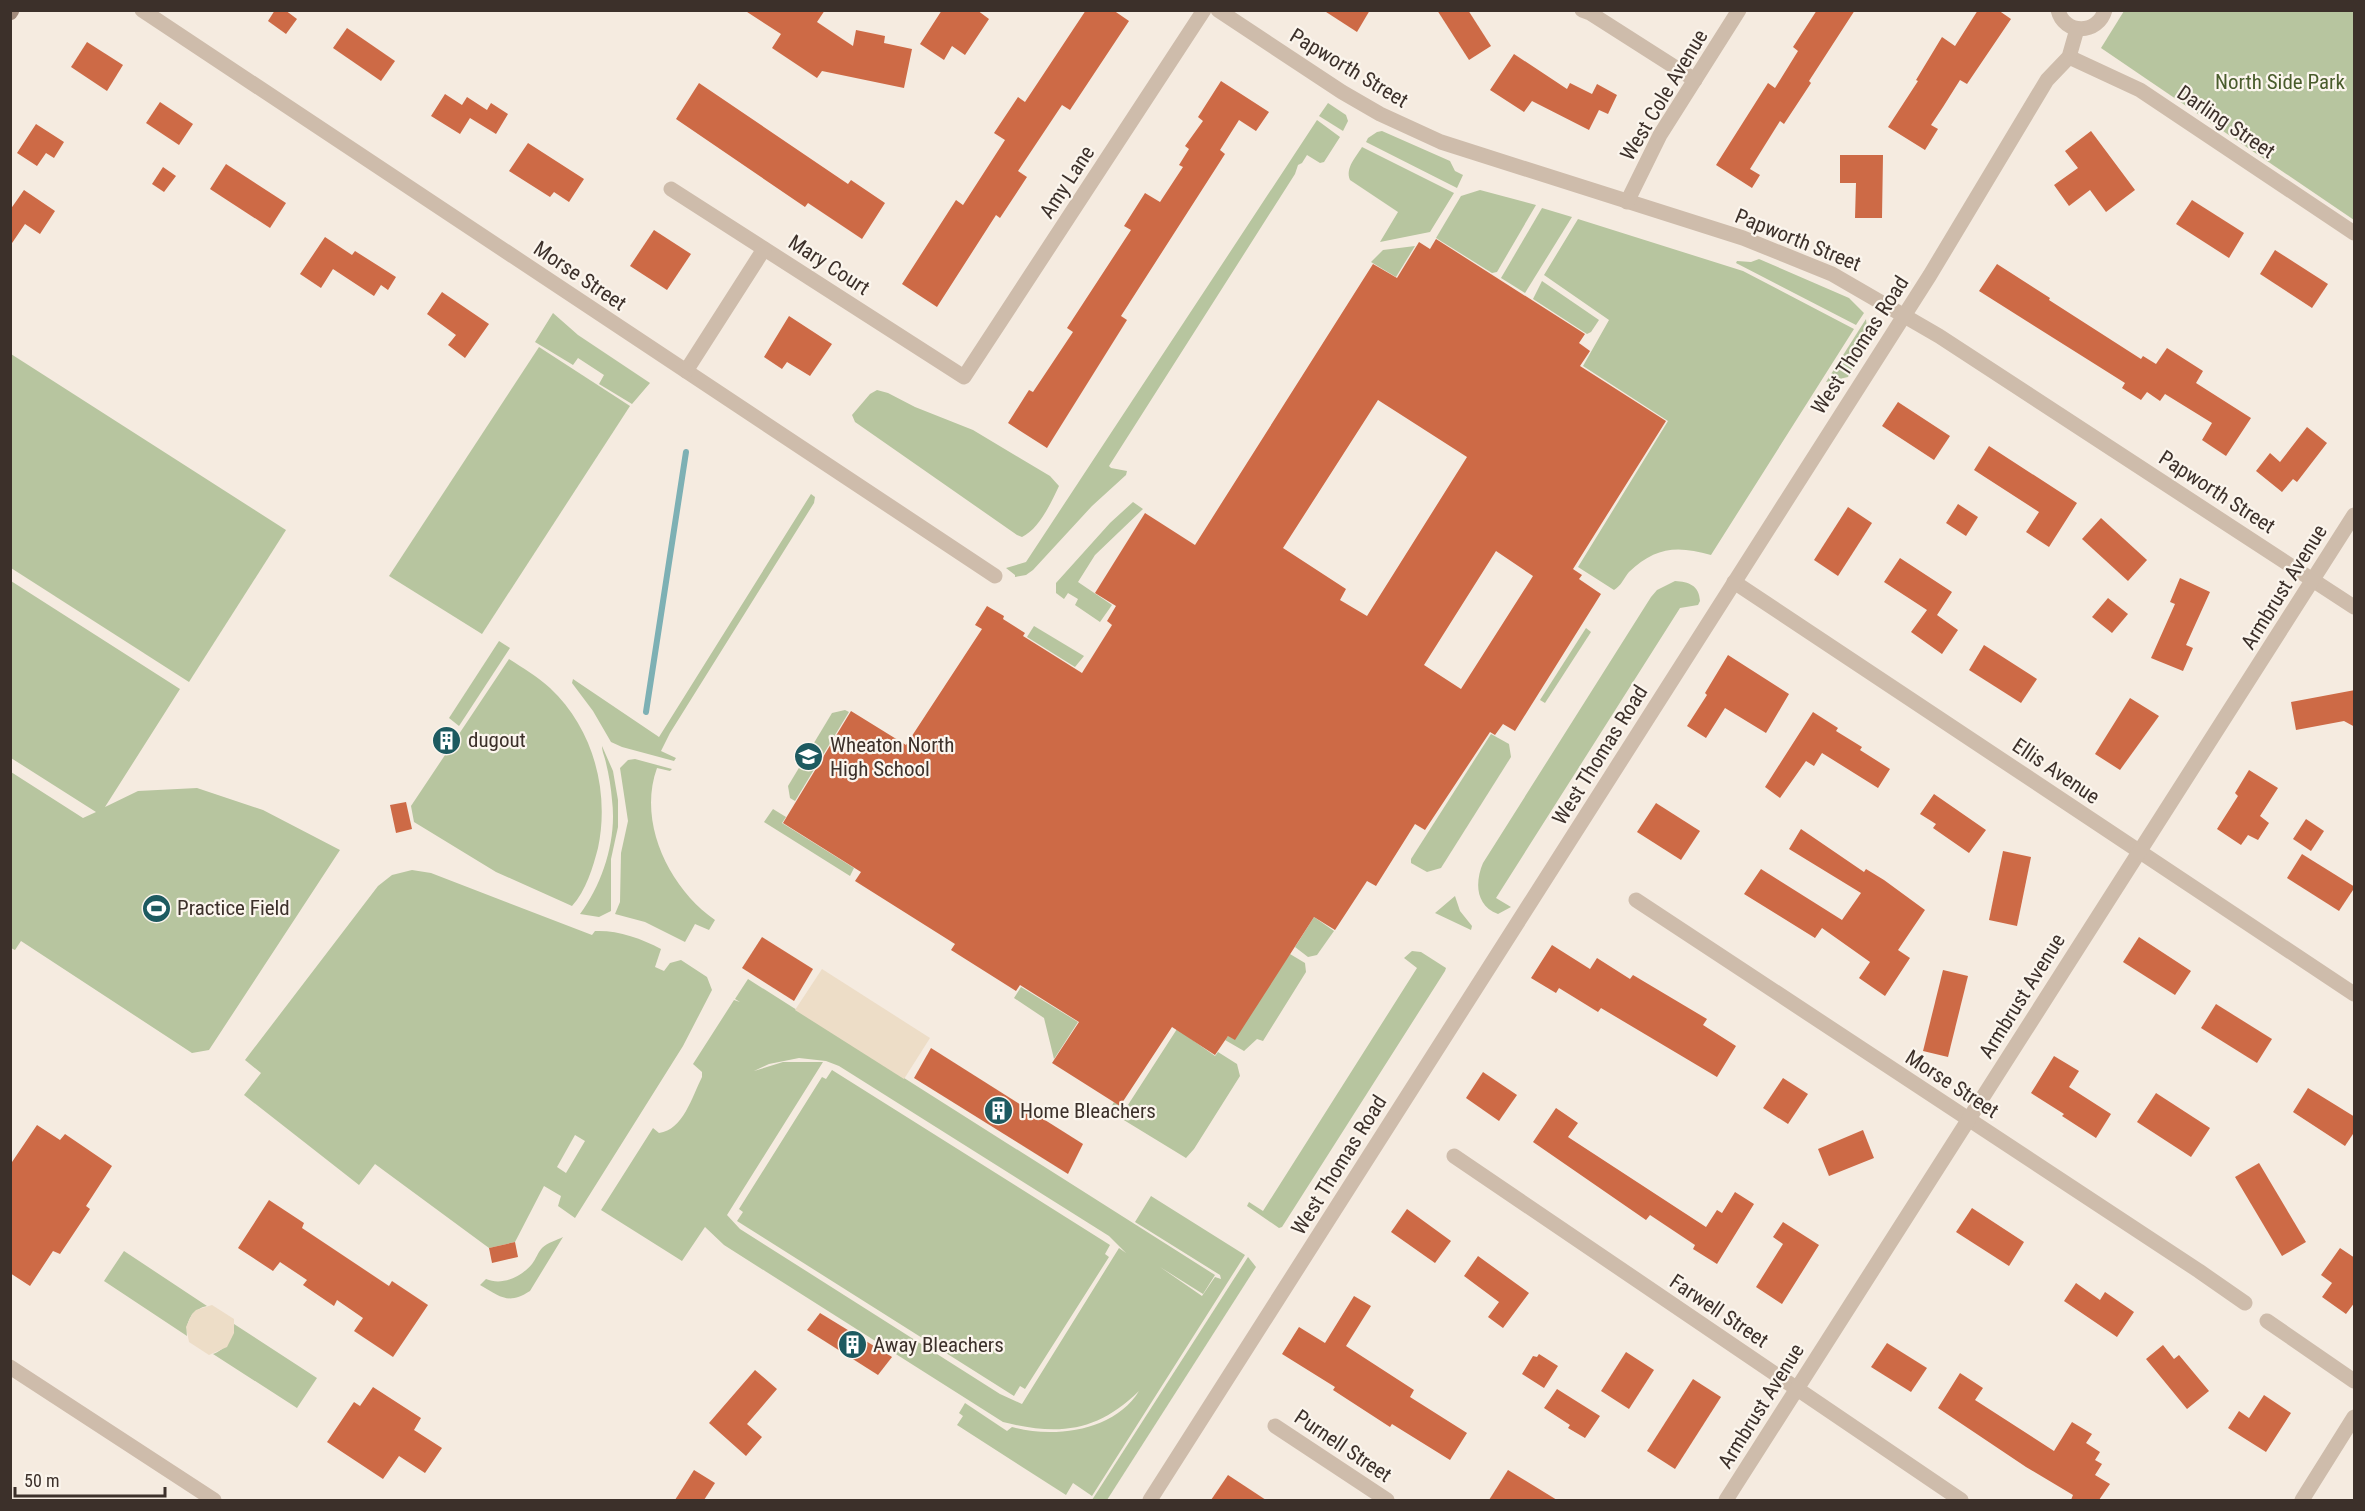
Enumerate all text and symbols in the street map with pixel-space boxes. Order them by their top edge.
street label: Papworth Street [1286,23,1412,113]
street label: West Cole Avenue [1615,25,1713,165]
park label: North Side Park [2215,70,2345,94]
street label: Darling Street [2173,81,2279,163]
street label: Amy Lane [1035,141,1099,223]
street label: Papworth Street [1732,204,1864,276]
street label: Mary Court [784,230,874,300]
street label: Morse Street [529,236,631,316]
street label: West Thomas Road [1806,271,1914,419]
street label: Papworth Street [2155,446,2279,538]
street label: Armbrust Avenue [2236,520,2332,654]
street label: West Thomas Road [1547,681,1653,829]
building icon: dugout [431,724,463,756]
place label: dugout [468,728,526,752]
place label: Wheaton North High School [830,733,954,781]
street label: Ellis Avenue [2008,733,2104,809]
school or university icon: Wheaton North High School [793,741,825,773]
sports icon: Practice Field [140,892,172,924]
place label: Practice Field [177,896,290,920]
street label: Armbrust Avenue [1974,929,2070,1063]
street label: Morse Street [1901,1045,2003,1123]
street label: West Thomas Road [1286,1091,1392,1239]
building icon: Home Bleachers [983,1095,1015,1127]
place label: Home Bleachers [1020,1099,1156,1123]
street label: Farwell Street [1665,1269,1773,1353]
building icon: Away Bleachers [836,1329,868,1361]
place label: Away Bleachers [873,1333,1004,1357]
street label: Armbrust Avenue [1713,1339,1809,1473]
street label: Purnell Street [1290,1405,1396,1487]
scale bar [15,1460,165,1498]
text: 50 m [24,1470,59,1491]

